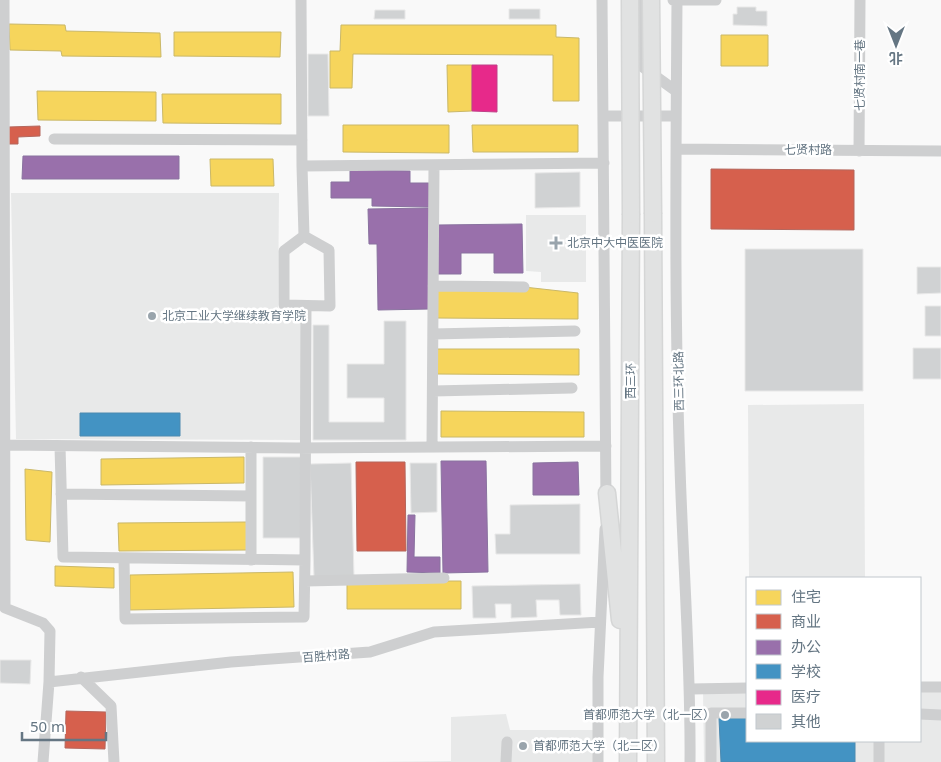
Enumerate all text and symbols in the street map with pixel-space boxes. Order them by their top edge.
north arrow [871,20,921,70]
street label: 七贤村南一巷 [851,39,868,111]
text: 北 [889,49,903,68]
street label: 七贤村路 [784,141,832,158]
place label: 北京中大中医医院 [567,234,663,251]
marker: 北京中大中医医院 [549,236,563,250]
place label: 北京工业大学继续教育学院 [162,307,306,324]
marker: 北京工业大学继续教育学院 [146,310,158,322]
street label: 西三环北路 [669,351,688,411]
street label: 西三环 [622,363,639,399]
legend [746,577,921,742]
text: 住宅 [791,586,821,606]
text: 商业 [791,611,821,631]
text: 办公 [791,636,821,656]
street label: 百胜村路 [301,645,351,666]
text: 学校 [791,661,821,681]
text: 医疗 [791,686,821,706]
place label: 首都师范大学（北一区） [583,706,715,723]
marker: 首都师范大学（北一区） [719,709,731,721]
scale bar [22,710,106,742]
text: 其他 [791,711,821,731]
text: 50 m [30,716,65,736]
place label: 首都师范大学（北二区） [533,737,665,754]
marker: 首都师范大学（北二区） [517,740,529,752]

